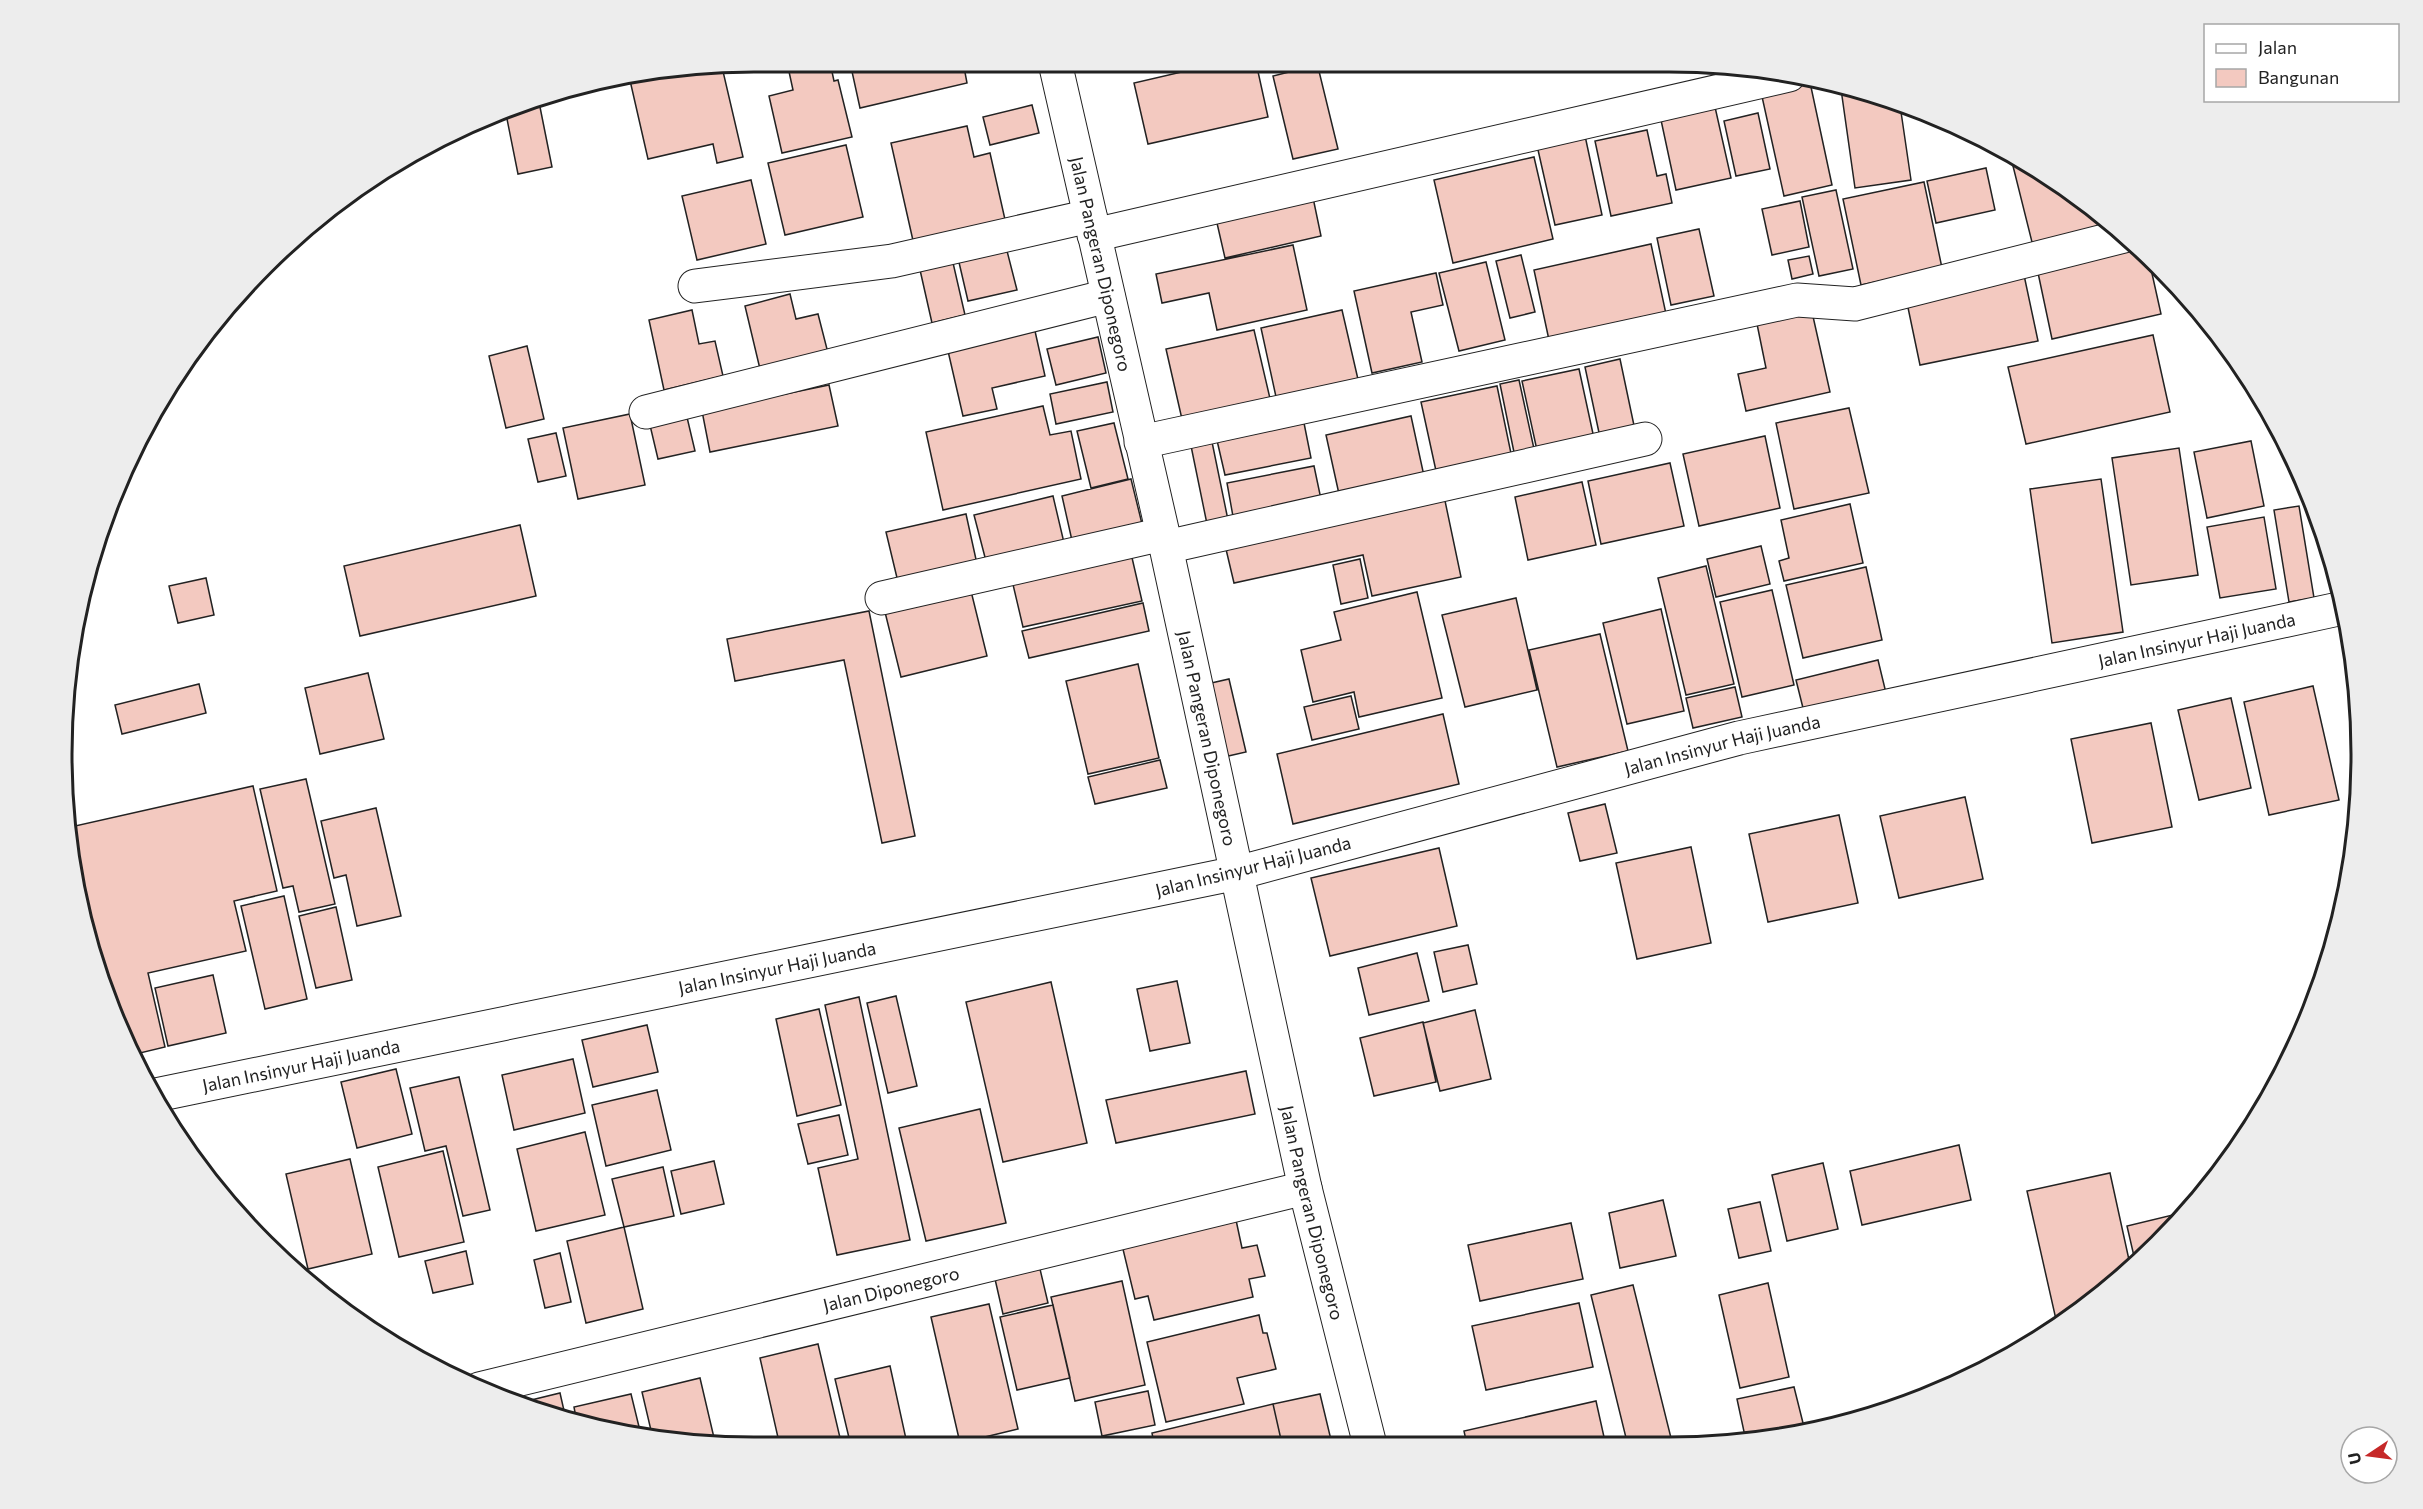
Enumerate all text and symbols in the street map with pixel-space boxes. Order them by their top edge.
legend [2204,24,2399,102]
text: Jalan [2258,36,2297,58]
text: Bangunan [2258,66,2339,88]
street label: Jalan Pangeran Diponegoro [1066,154,1136,374]
street label: Jalan Insinyur Haji Juanda [2096,608,2297,671]
street label: Jalan Pangeran Diponegoro [1173,628,1241,848]
street label: Jalan Insinyur Haji Juanda [1622,710,1822,779]
street label: Jalan Insinyur Haji Juanda [1153,831,1353,901]
street label: Jalan Insinyur Haji Juanda [676,936,878,998]
street label: Jalan Insinyur Haji Juanda [200,1034,402,1096]
street label: Jalan Pangeran Diponegoro [1276,1103,1349,1322]
street label: Jalan Diponegoro [821,1262,961,1316]
north arrow [2339,1425,2399,1485]
text: U [2343,1451,2364,1466]

